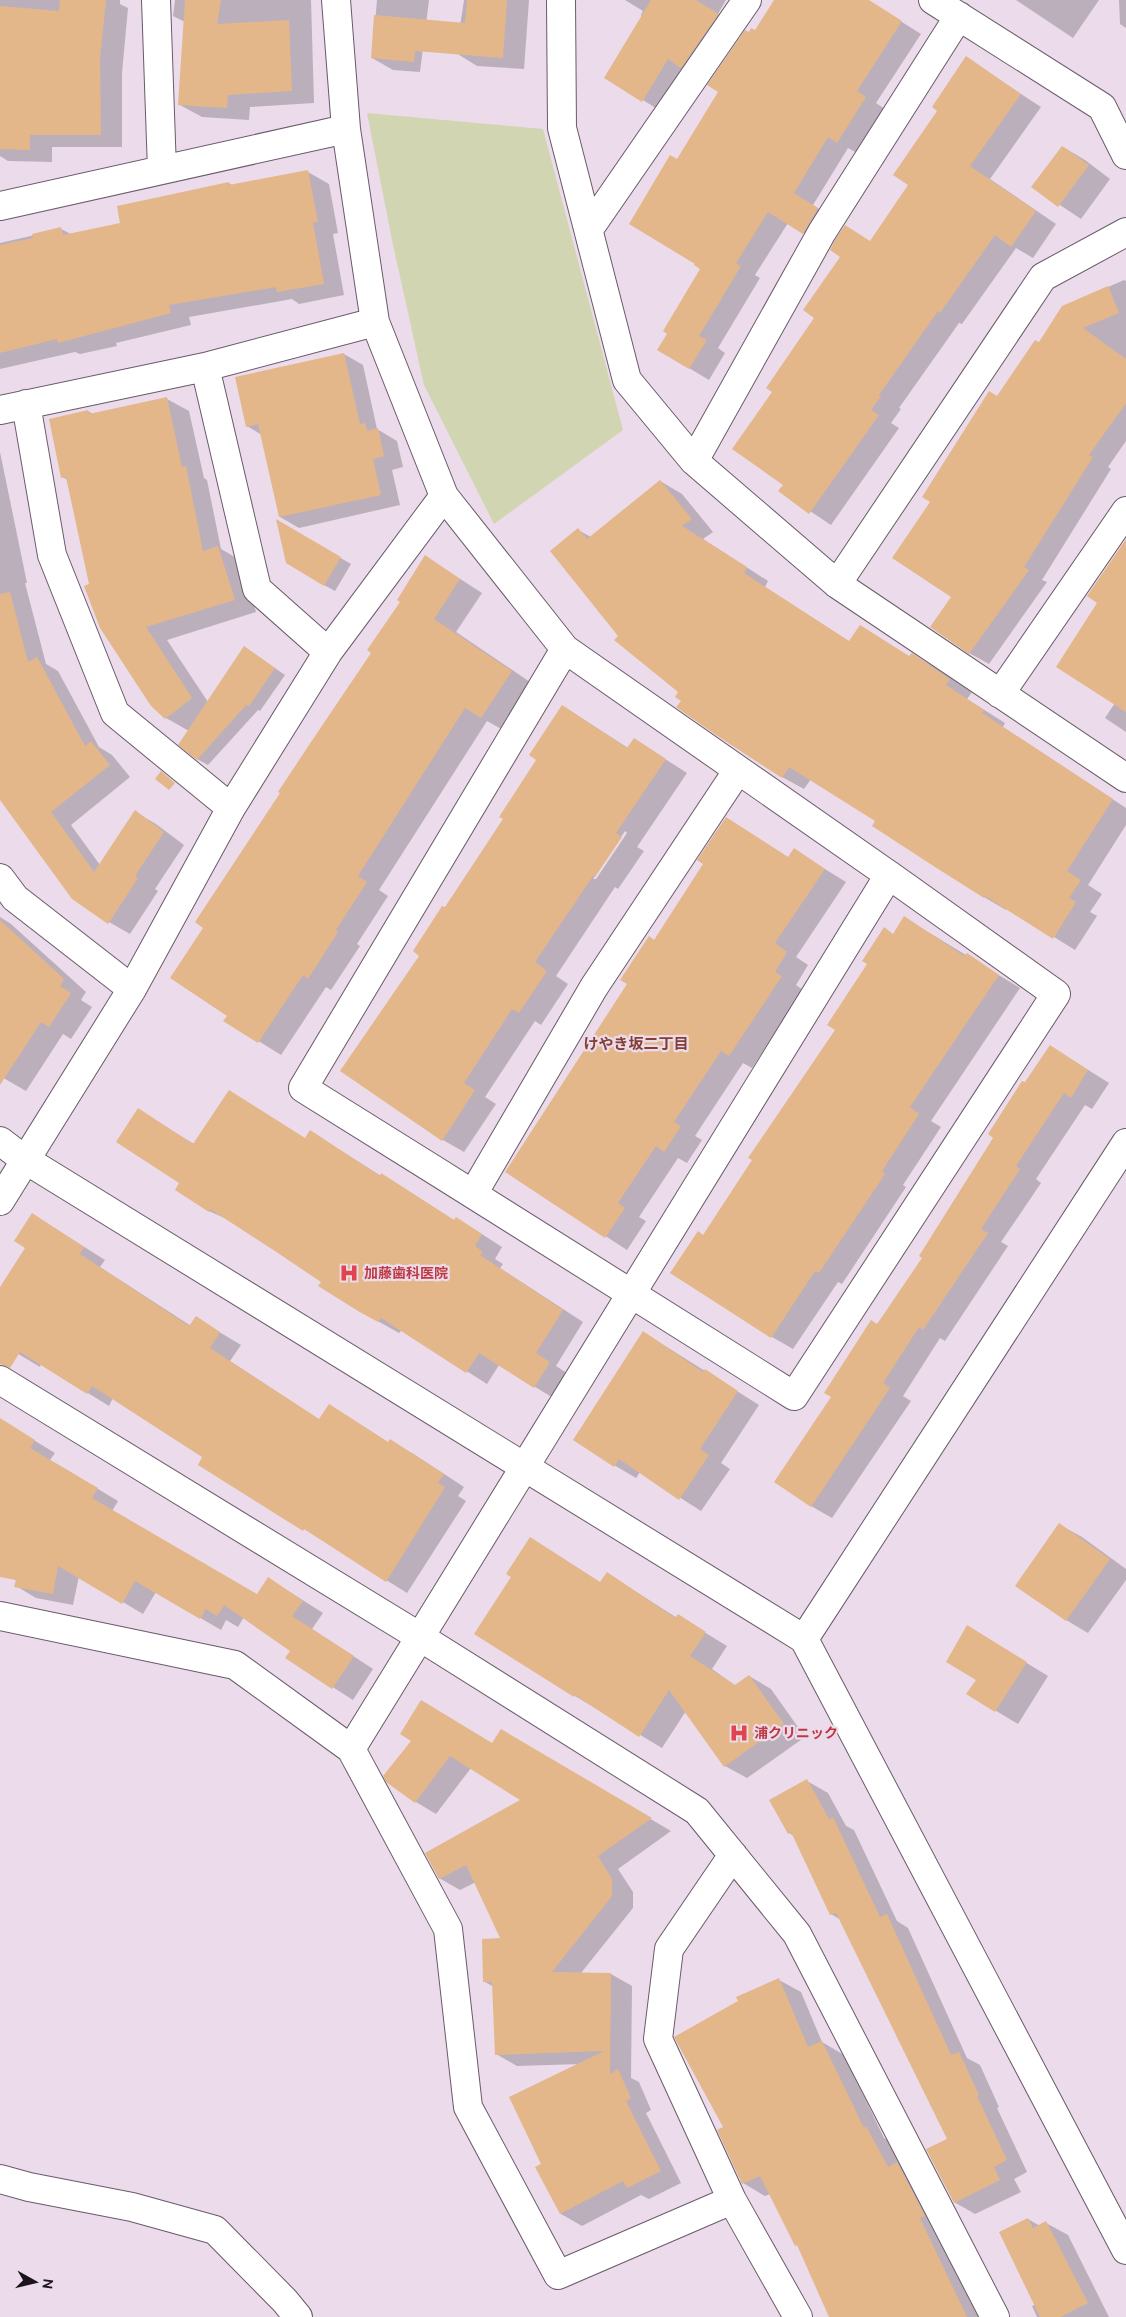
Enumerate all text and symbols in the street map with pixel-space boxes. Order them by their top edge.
district label: けやき坂二丁目 [583,1035,689,1052]
hospital icon: 加藤歯科医院 [338,1262,360,1284]
place label: 加藤歯科医院 [364,1265,448,1281]
hospital icon: 浦クリニック [728,1722,750,1744]
place label: 浦クリニック [754,1725,838,1741]
north arrow [10,2257,60,2307]
text: N [39,2278,57,2290]

